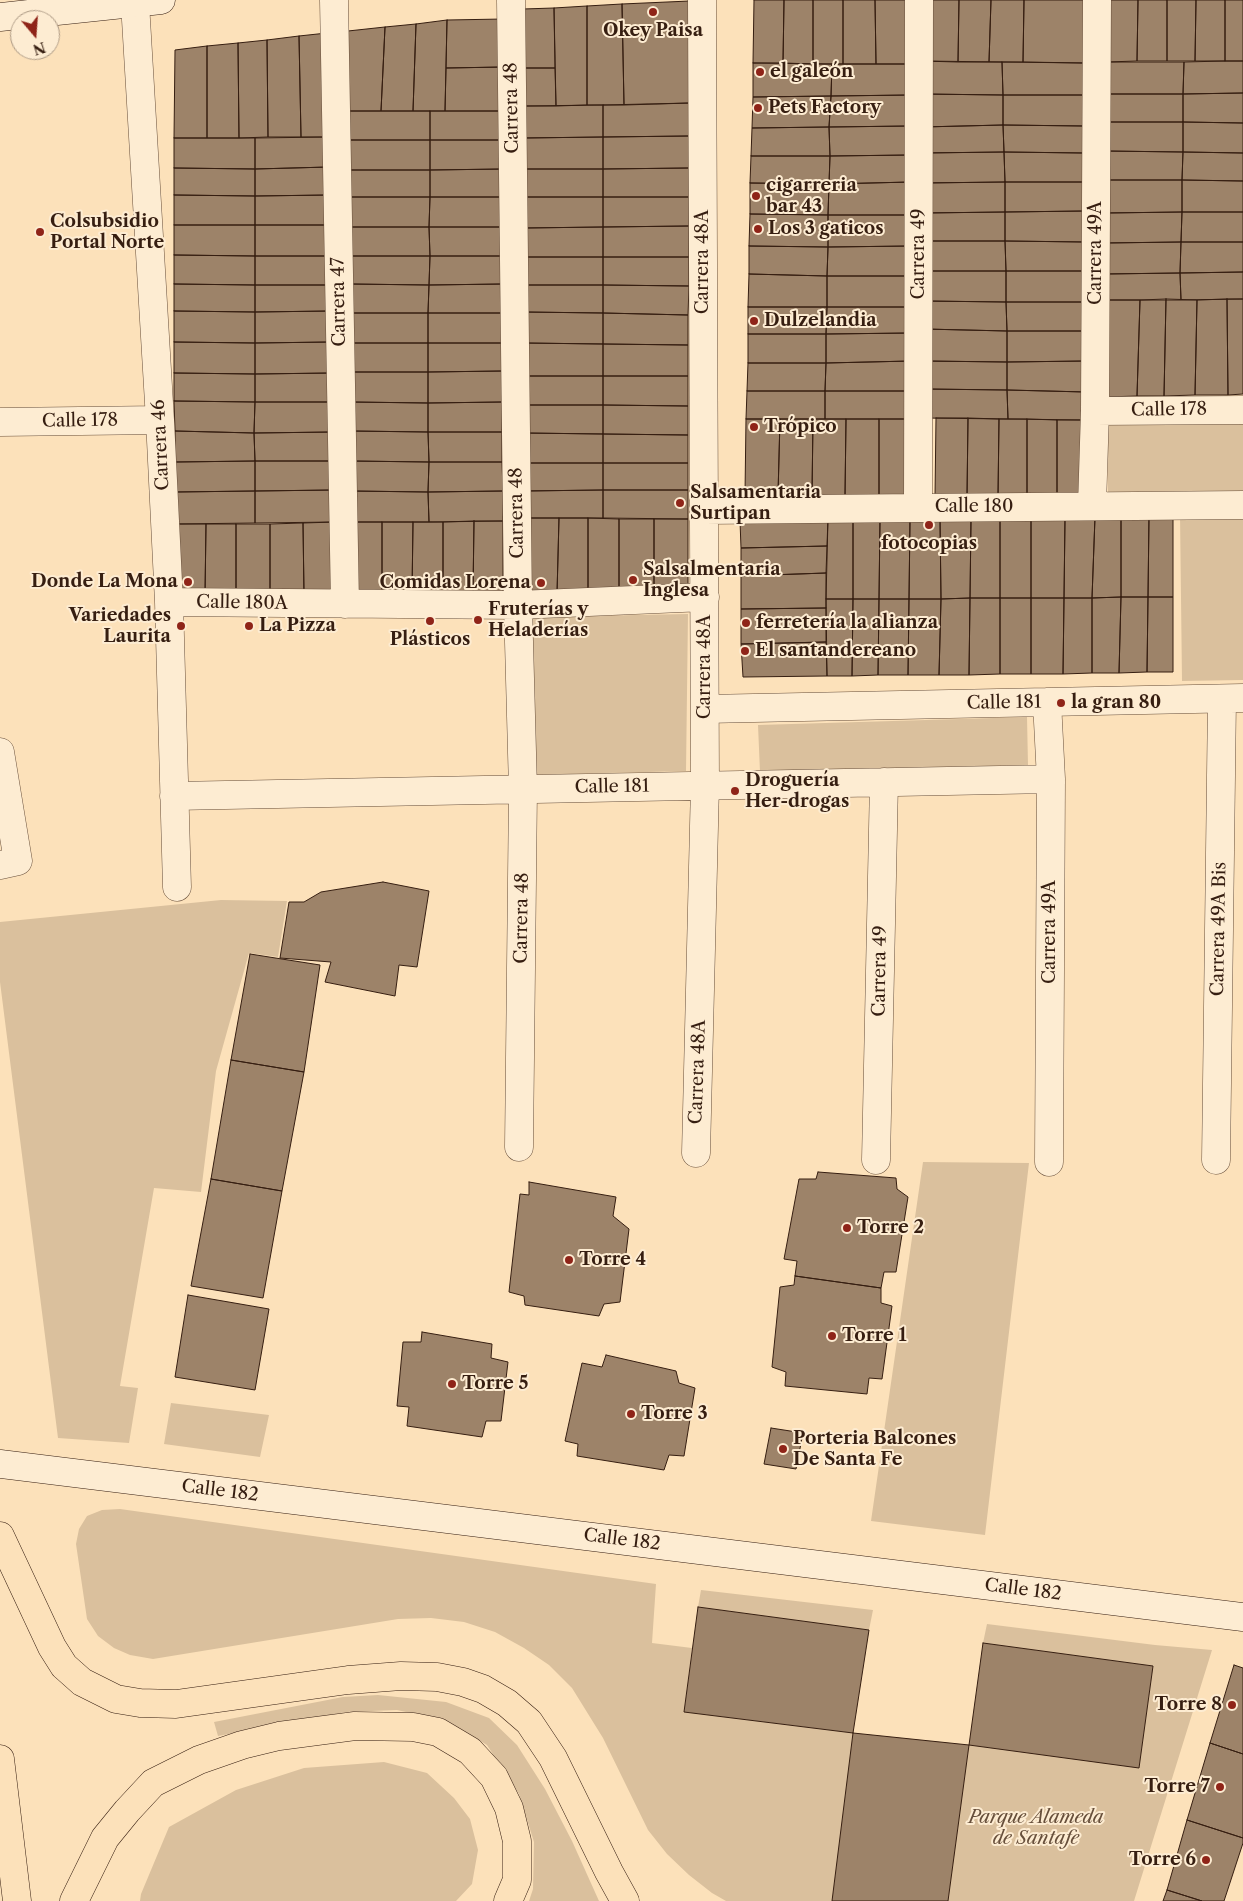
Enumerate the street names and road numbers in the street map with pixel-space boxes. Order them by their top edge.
street label: Carrera 48 [500,62,524,154]
street label: Carrera 49A [1085,201,1107,305]
street label: Carrera 49 [908,208,930,300]
street label: Carrera 48A [692,210,714,314]
street label: Carrera 47 [327,257,351,347]
street label: Carrera 46 [148,399,174,491]
street label: Calle 178 [1131,399,1207,421]
street label: Calle 178 [42,410,118,432]
street label: Carrera 48 [505,467,529,559]
street label: Calle 180 [935,496,1013,518]
street label: Calle 180A [196,591,288,615]
street label: Carrera 48A [694,615,716,719]
street label: Calle 181 [966,692,1042,714]
street label: Calle 181 [574,776,650,798]
street label: Carrera 49A Bis [1207,862,1231,996]
street label: Carrera 48 [510,872,534,964]
street label: Carrera 49A [1039,880,1061,984]
street label: Carrera 49 [868,925,892,1017]
street label: Carrera 48A [685,1019,711,1125]
street label: Calle 182 [180,1476,260,1506]
street label: Calle 182 [582,1525,662,1555]
street label: Calle 182 [983,1575,1063,1605]

